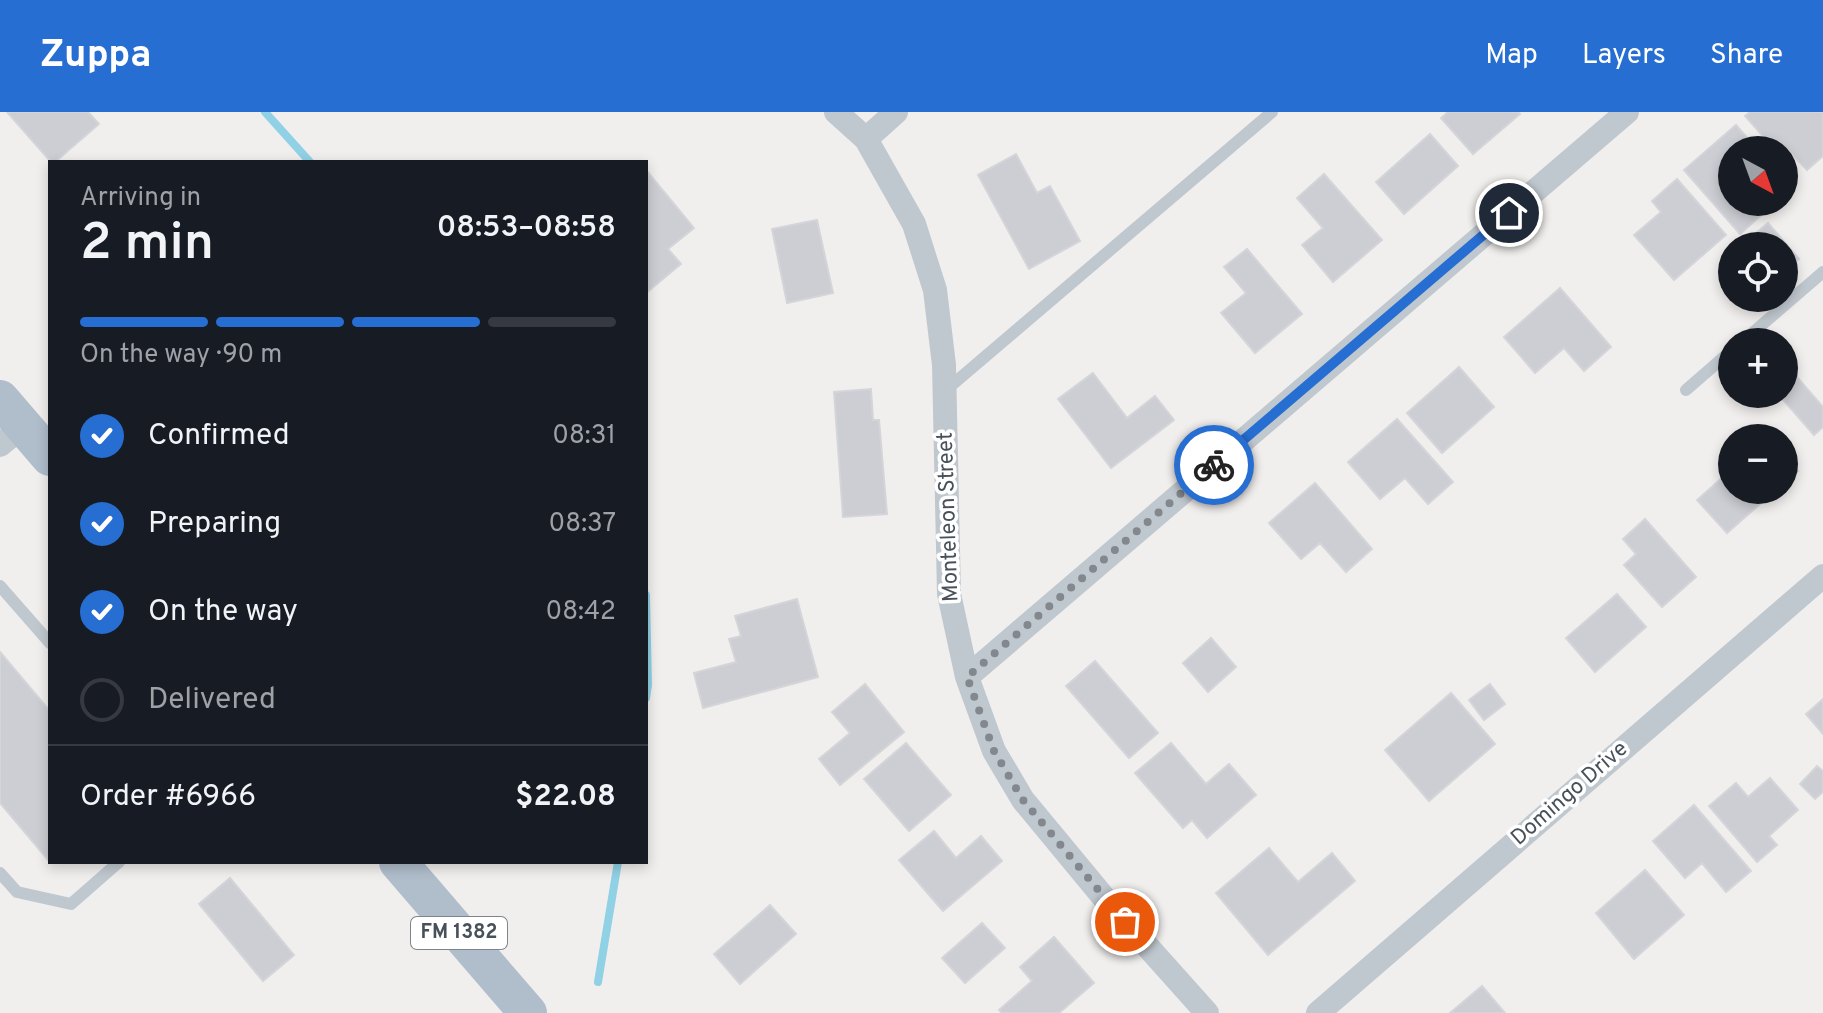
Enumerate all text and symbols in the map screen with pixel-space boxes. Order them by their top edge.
text: Zuppa [40,32,152,81]
text: Map [1485,38,1538,74]
text: Layers [1582,38,1666,74]
text: Share [1710,38,1783,74]
north arrow [1718,136,1798,216]
map controls [1718,136,1798,504]
pin [1475,179,1543,247]
text: Arriving in [80,182,201,215]
icon: home [1487,191,1531,235]
text: 08:53–08:58 [437,210,616,247]
text: 2 min [80,212,214,278]
button: locate [1718,232,1798,312]
button: + [1718,328,1798,408]
text: On the way · 90 m [80,339,282,372]
icon: check [80,414,124,458]
text: Confirmed [148,418,290,455]
text: 08:31 [552,420,616,453]
button: − [1718,424,1798,504]
courier [1174,425,1254,505]
street label: Monteleon Street [933,431,965,603]
icon: bike [1192,443,1236,487]
icon: check [80,502,124,546]
text: Preparing [148,506,281,543]
text: 08:37 [549,508,616,541]
icon: check [80,590,124,634]
text: On the way [148,594,298,631]
text: 08:42 [546,596,616,629]
text: Delivered [148,682,276,719]
street label: Domingo Drive [1506,736,1634,852]
text: Order #6966 [80,779,256,816]
text: $22.08 [515,779,616,816]
pin [1091,888,1159,956]
icon: bag [1103,900,1147,944]
road number: FM 1382 [411,917,507,949]

